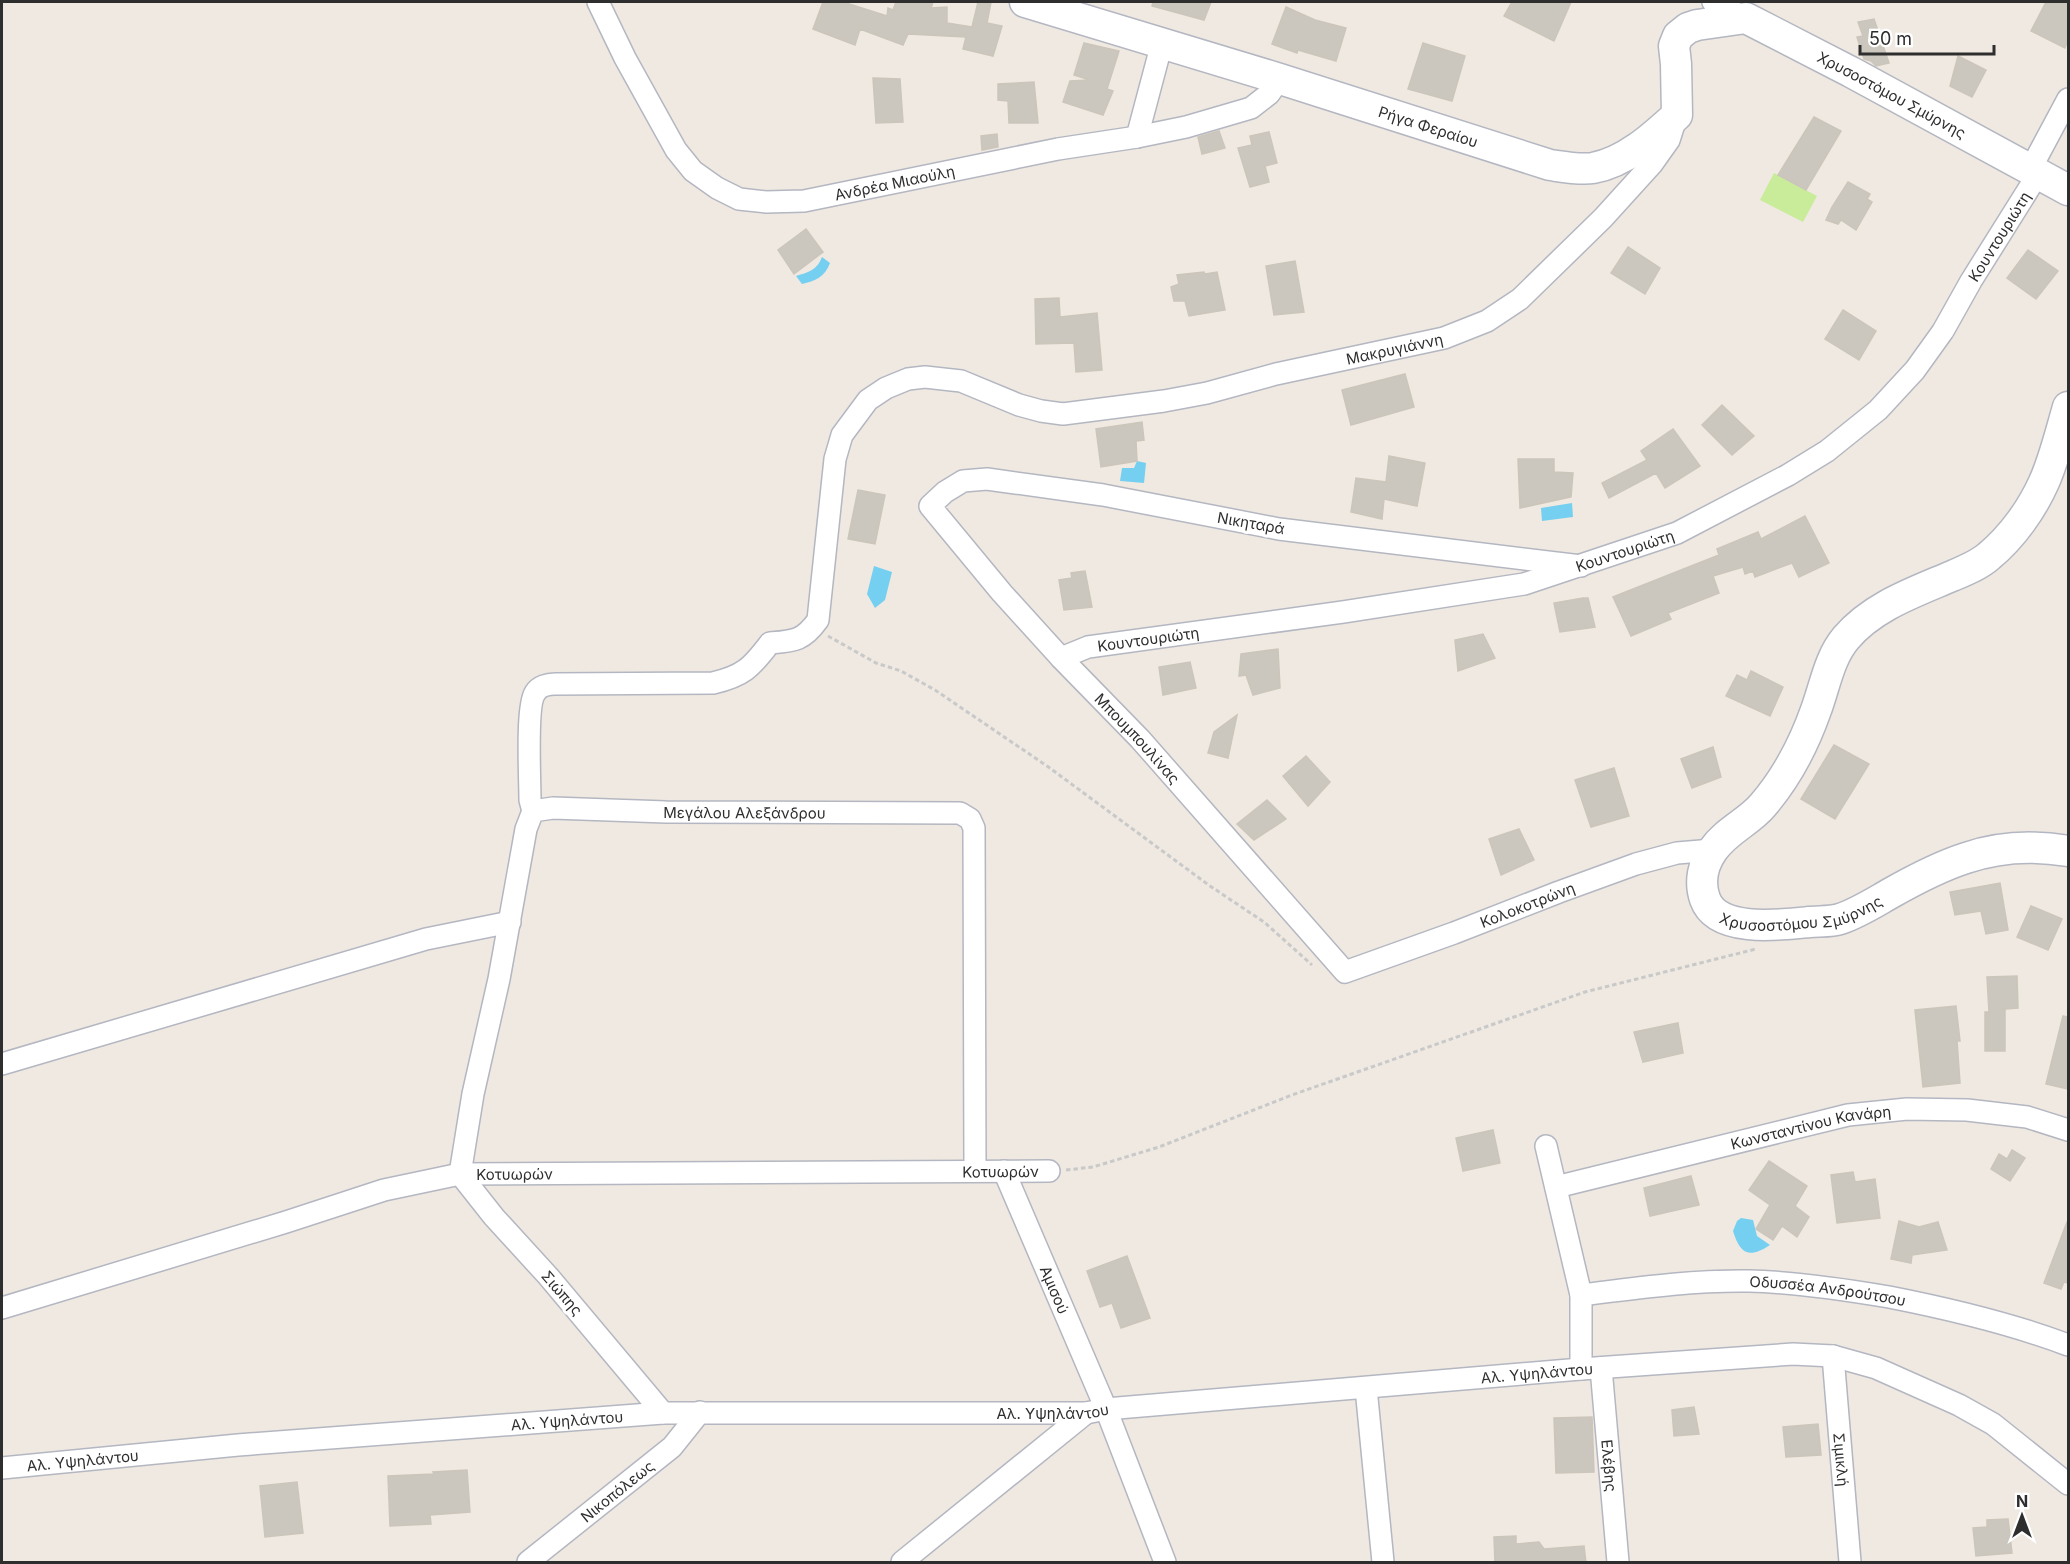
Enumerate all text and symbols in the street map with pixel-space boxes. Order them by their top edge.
scale bar [1860,18,1994,56]
text: 50 m [1869,28,1912,49]
street label: Χρυσοστόμου Σμύρνης [1814,47,1969,142]
street label: Ρήγα Φεραίου [1376,101,1481,151]
street label: Ανδρέα Μιαούλη [833,161,956,204]
street label: Κουντουριώτη [1964,188,2034,285]
street label: Μακρυγιάννη [1344,329,1445,368]
street label: Νικηταρά [1216,508,1286,538]
street label: Κουντουριώτη [1573,525,1676,576]
street label: Κουντουριώτη [1096,622,1200,655]
street label: Μπουμπουλίνας [1091,689,1184,787]
street label: Μεγάλου Αλεξάνδρου [663,802,826,822]
street label: Κολοκοτρώνη [1477,878,1577,931]
street label: Χρυσοστόμου Σμύρνης [1717,891,1885,935]
street label: Κωνσταντίνου Κανάρη [1729,1101,1892,1153]
street label: Κοτυωρών [962,1162,1039,1181]
street label: Κοτυωρών [476,1164,553,1183]
street label: Αμισού [1036,1263,1073,1316]
street label: Σιώπης [537,1267,587,1319]
street label: Οδυσσέα Ανδρούτσου [1749,1271,1908,1310]
street label: Αλ. Υψηλάντου [1480,1359,1594,1387]
street label: Αλ. Υψηλάντου [996,1399,1110,1423]
street label: Αλ. Υψηλάντου [510,1407,624,1434]
street label: Σιμικλή [1830,1432,1853,1487]
street label: Ελέβης [1598,1439,1621,1493]
street label: Αλ. Υψηλάντου [26,1445,140,1475]
street label: Νικοπόλεως [577,1456,658,1526]
north arrow [1992,1486,2052,1546]
text: N [2016,1491,2028,1511]

